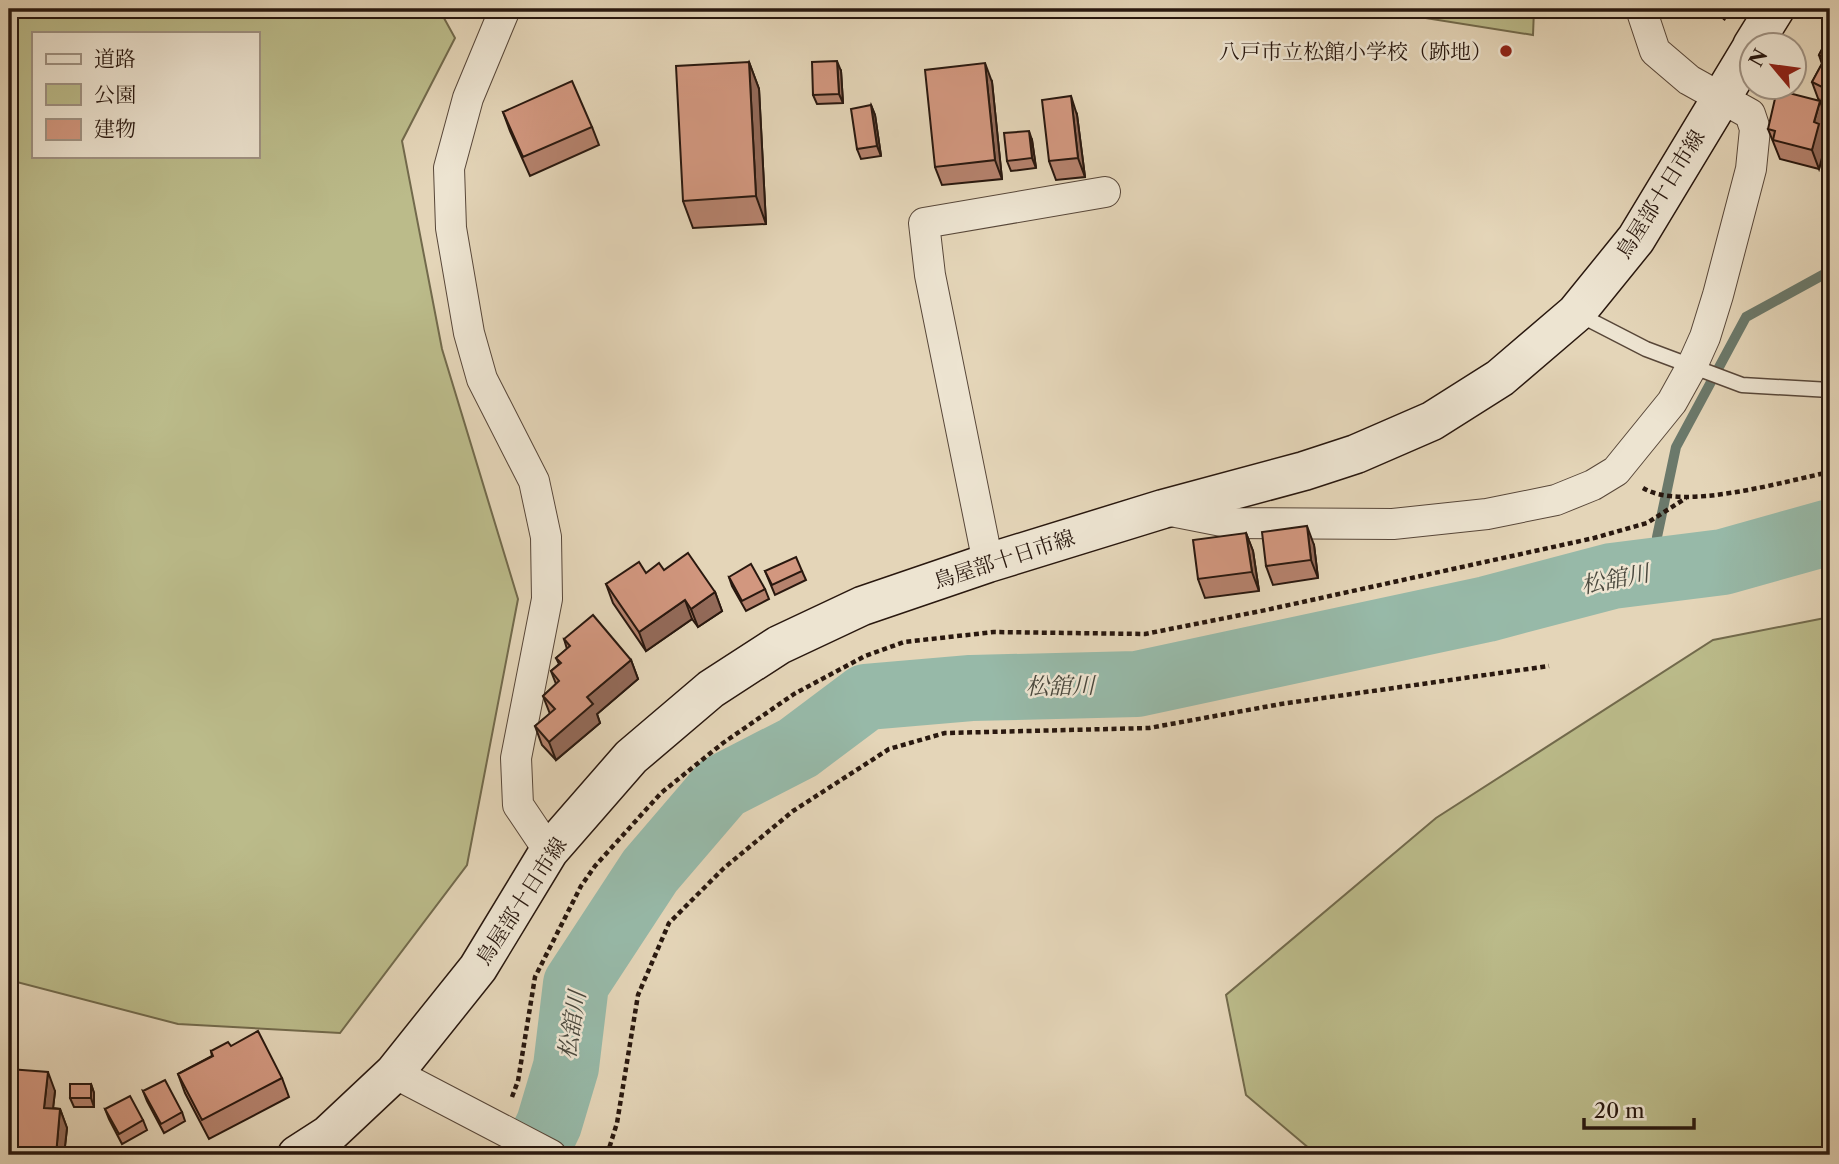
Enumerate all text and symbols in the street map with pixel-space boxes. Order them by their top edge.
legend [32,32,259,158]
north arrow [1738,32,1808,102]
place label: 八戸市立松館小学校（跡地） [1219,39,1492,64]
marker: 八戸市立松館小学校（跡地） [1498,43,1514,59]
text: N [1745,45,1773,71]
text: 道路 [94,46,136,71]
text: 公園 [94,82,136,107]
text: 建物 [94,116,136,141]
street label: 鳥屋部十日市線 [1610,125,1710,263]
street label: 鳥屋部十日市線 [930,524,1078,594]
water label: 松舘川 [1578,558,1654,599]
water label: 松舘川 [1025,671,1098,701]
street label: 鳥屋部十日市線 [470,833,572,969]
water label: 松舘川 [553,986,592,1061]
scale bar [1584,1087,1694,1131]
text: 20 m [1594,1098,1645,1123]

